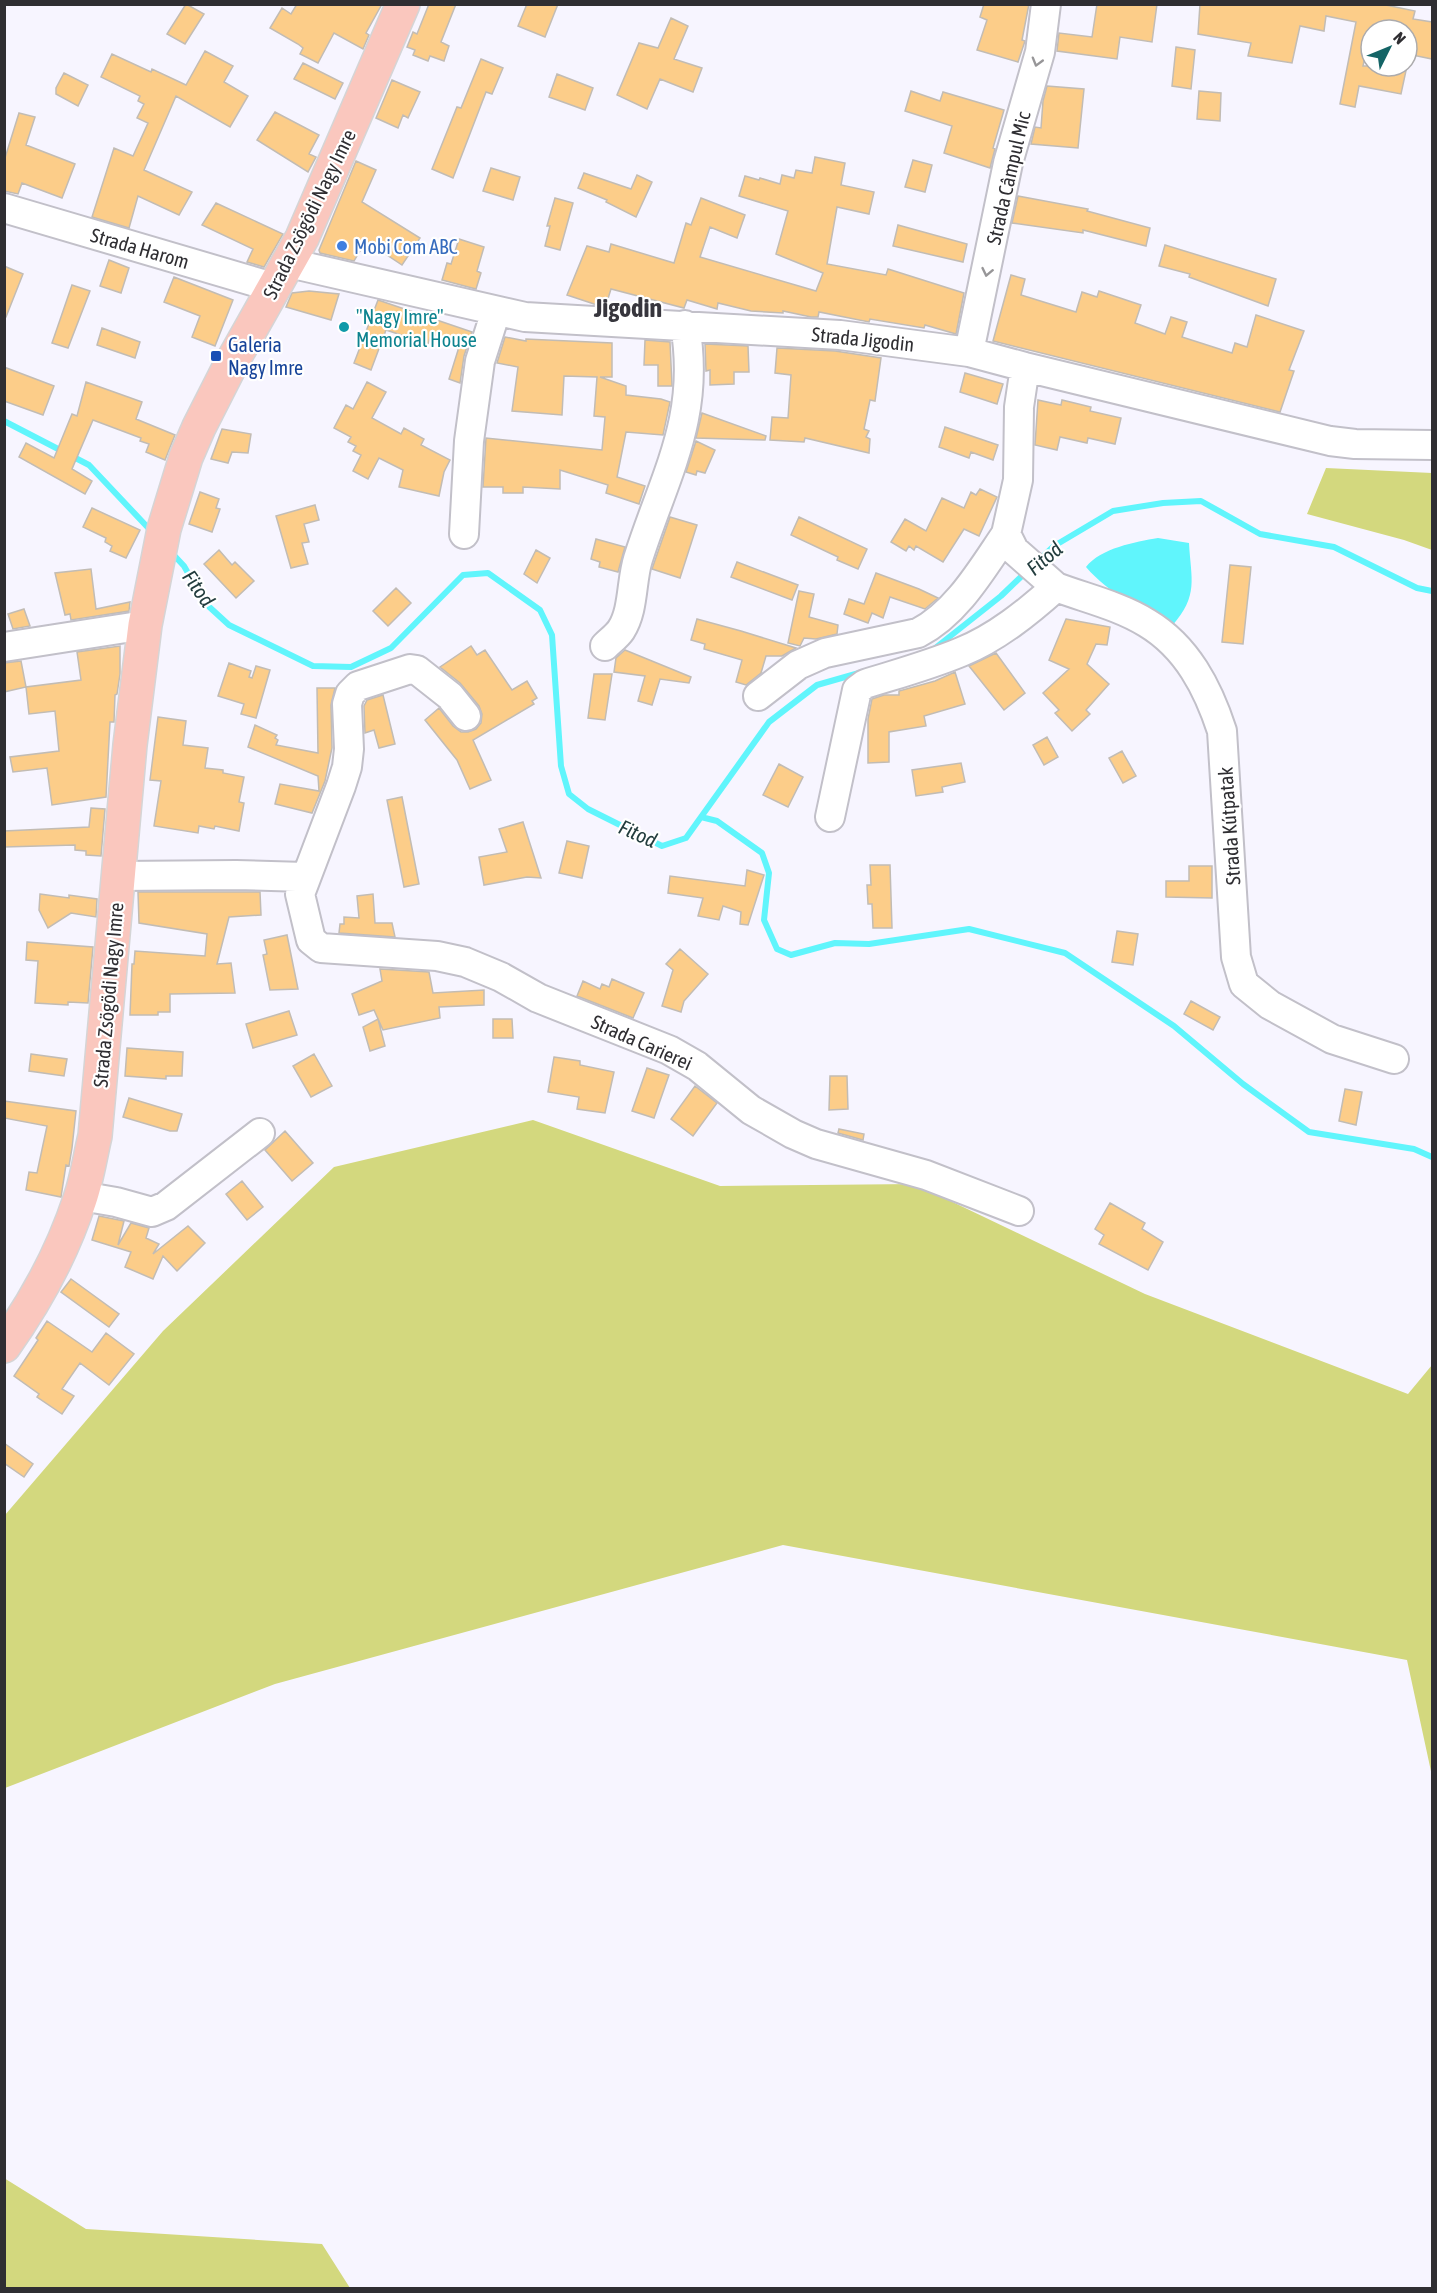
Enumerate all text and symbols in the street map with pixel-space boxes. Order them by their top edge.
north arrow [1359,18,1419,78]
text: N [1390,28,1410,47]
one-way arrow [1032,56,1044,67]
street label: Strada Câmpul Mic [982,109,1035,247]
street label: Strada Zsögödi Nagy Imre [258,126,360,302]
street label: Strada Harom [88,223,192,273]
place label: Mobi Com ABC [354,235,457,258]
marker: Mobi Com ABC [335,239,349,253]
one-way arrow [981,267,994,277]
district label: Jigodin [593,293,662,323]
place label: "Nagy Imre" Memorial House [356,305,477,351]
marker: "Nagy Imre" Memorial House [337,320,351,334]
street label: Strada Jigodin [811,322,915,356]
place label: Galeria Nagy Imre [228,333,303,379]
marker: Galeria Nagy Imre [209,349,223,363]
water label: Fitod [1021,536,1067,580]
water label: Fitod [178,565,220,611]
street label: Strada Kútpatak [1213,766,1245,886]
water label: Fitod [615,814,661,852]
street label: Strada Zsögödi Nagy Imre [88,902,128,1088]
street label: Strada Carierei [588,1010,696,1074]

